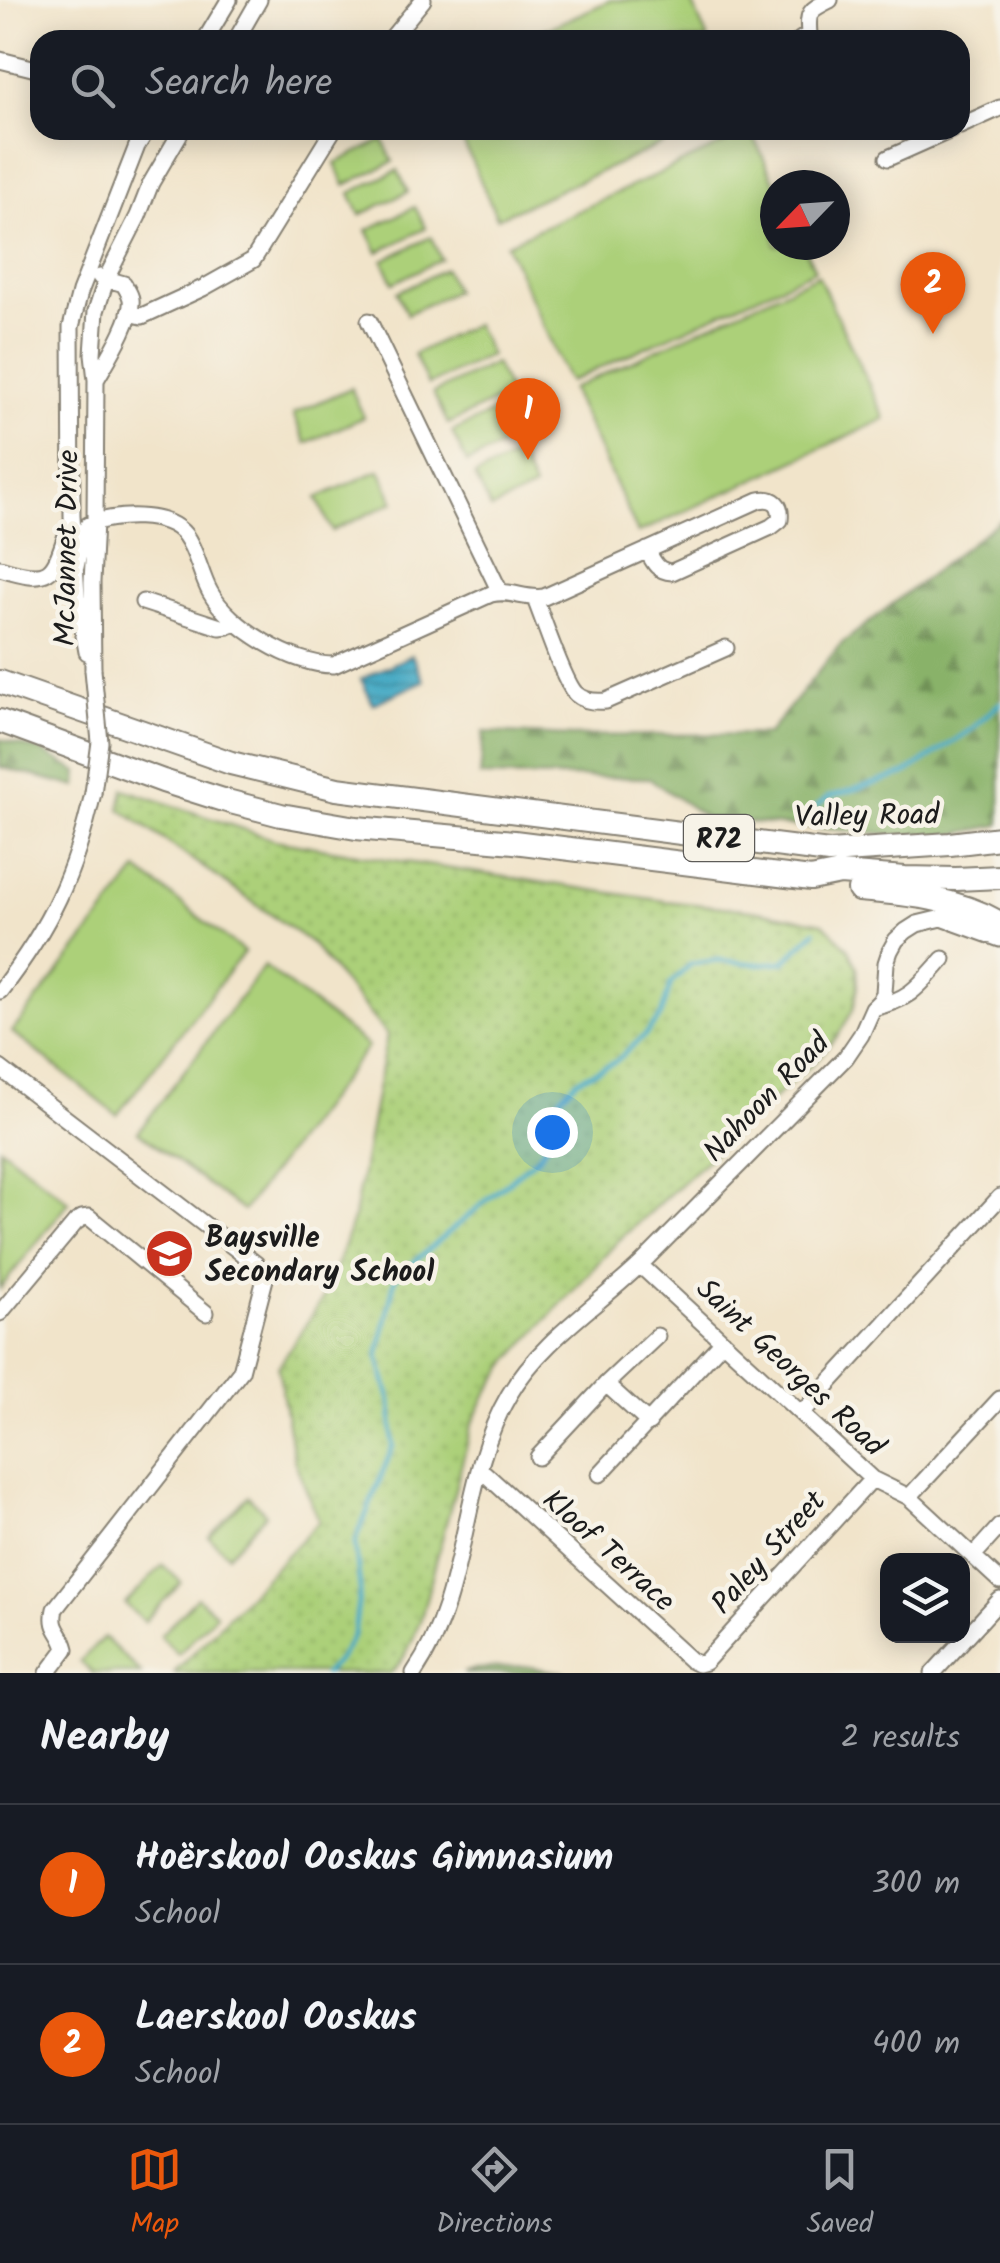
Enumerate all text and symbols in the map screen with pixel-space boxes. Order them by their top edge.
search box [30,30,970,140]
text: Search here [145,55,332,115]
icon: search [65,58,120,113]
north arrow [760,170,850,260]
pin: 2 [900,252,966,334]
pin: 1 [496,378,560,460]
street label: McJannet Drive [42,449,94,647]
street label: Valley Road [794,792,941,842]
road number: R72 [684,815,754,861]
street label: Nahoon Road [693,1021,843,1175]
your location [527,1107,578,1158]
place label: Baysville Secondary School [205,1215,434,1297]
school or university icon: Baysville Secondary School [144,1228,196,1280]
street label: Saint Georges Road [684,1267,896,1470]
street label: Kloof Terrace [530,1478,685,1625]
street label: Paley Street [700,1480,839,1626]
map controls [880,1553,970,1643]
button: layers [880,1553,970,1643]
text: Nearby [40,1705,169,1772]
text: 2 results [841,1713,960,1764]
text: Hoërskool Ooskus Gimnasium [135,1829,613,1889]
text: 1 [68,1859,77,1910]
text: 300 m [871,1859,960,1910]
text: School [135,1889,220,1940]
text: Laerskool Ooskus [135,1989,417,2049]
text: 2 [63,2019,82,2070]
text: 400 m [872,2019,960,2070]
text: School [135,2049,220,2100]
tab: Map [127,2142,182,2247]
tab: Directions [436,2142,552,2247]
tab: Saved [807,2142,873,2247]

